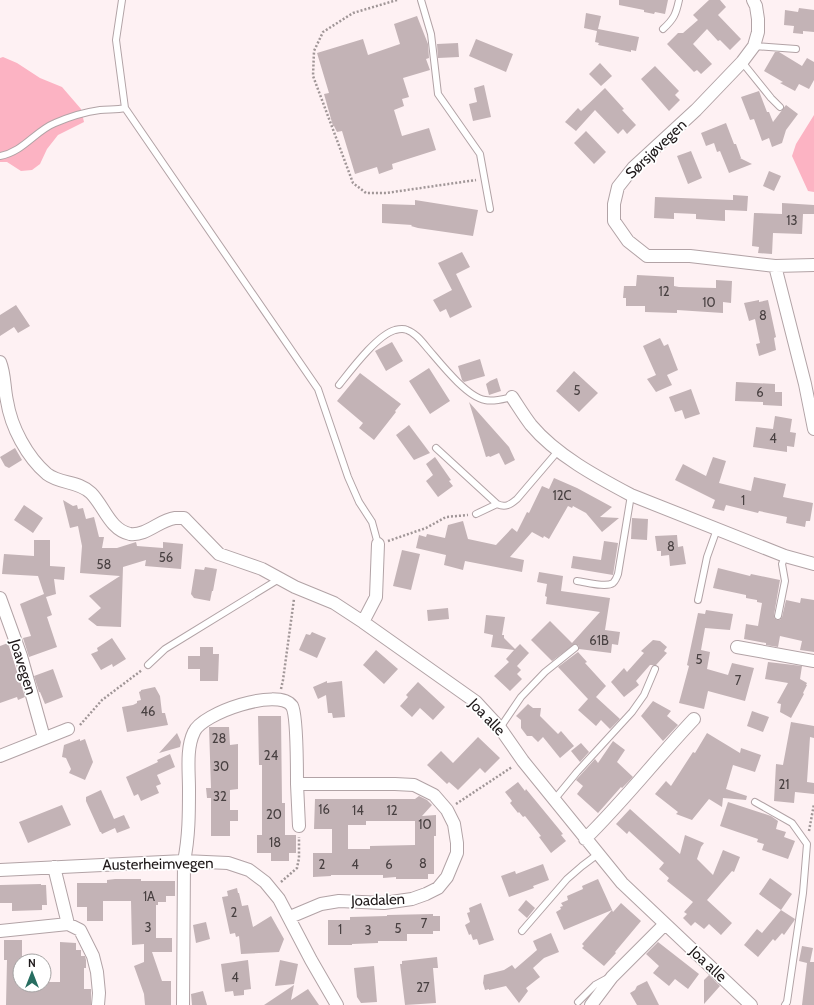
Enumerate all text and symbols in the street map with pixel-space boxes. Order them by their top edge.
street label: Sørsjøvegen [622,116,690,182]
house number: 13 [786,212,798,228]
house number: 12 [658,283,670,299]
house number: 10 [702,294,716,310]
house number: 8 [759,307,767,323]
house number: 5 [573,382,581,398]
house number: 6 [756,384,764,400]
house number: 4 [769,430,777,446]
house number: 12C [552,487,572,503]
house number: 1 [741,492,745,508]
house number: 8 [667,538,675,554]
house number: 56 [159,549,173,565]
house number: 58 [97,556,112,572]
house number: 61B [589,632,609,648]
street label: Joavegen [6,636,40,697]
house number: 5 [695,651,703,667]
house number: 7 [735,672,742,688]
street label: Joa alle [464,694,509,739]
house number: 46 [141,703,155,719]
house number: 28 [212,730,226,746]
house number: 24 [264,747,279,763]
house number: 30 [213,758,229,774]
house number: 21 [778,776,790,792]
house number: 32 [213,788,227,804]
house number: 16 [318,801,330,817]
house number: 14 [352,802,364,818]
house number: 12 [386,802,398,818]
house number: 20 [266,806,282,822]
house number: 10 [418,816,432,832]
house number: 18 [269,834,281,850]
street label: Austerheimvegen [102,854,214,874]
house number: 8 [419,855,427,871]
house number: 2 [319,856,326,872]
house number: 4 [351,856,359,872]
house number: 6 [385,856,393,872]
house number: 1A [143,888,155,904]
street label: Joadalen [350,890,405,910]
house number: 2 [231,904,238,920]
house number: 7 [421,915,428,931]
house number: 3 [144,919,152,935]
house number: 5 [394,920,402,936]
house number: 1 [338,921,342,937]
house number: 3 [364,922,372,938]
street label: Joa alle [685,942,731,986]
north arrow [12,953,52,993]
text: N [28,956,36,970]
house number: 4 [231,969,239,985]
house number: 27 [416,979,430,995]

